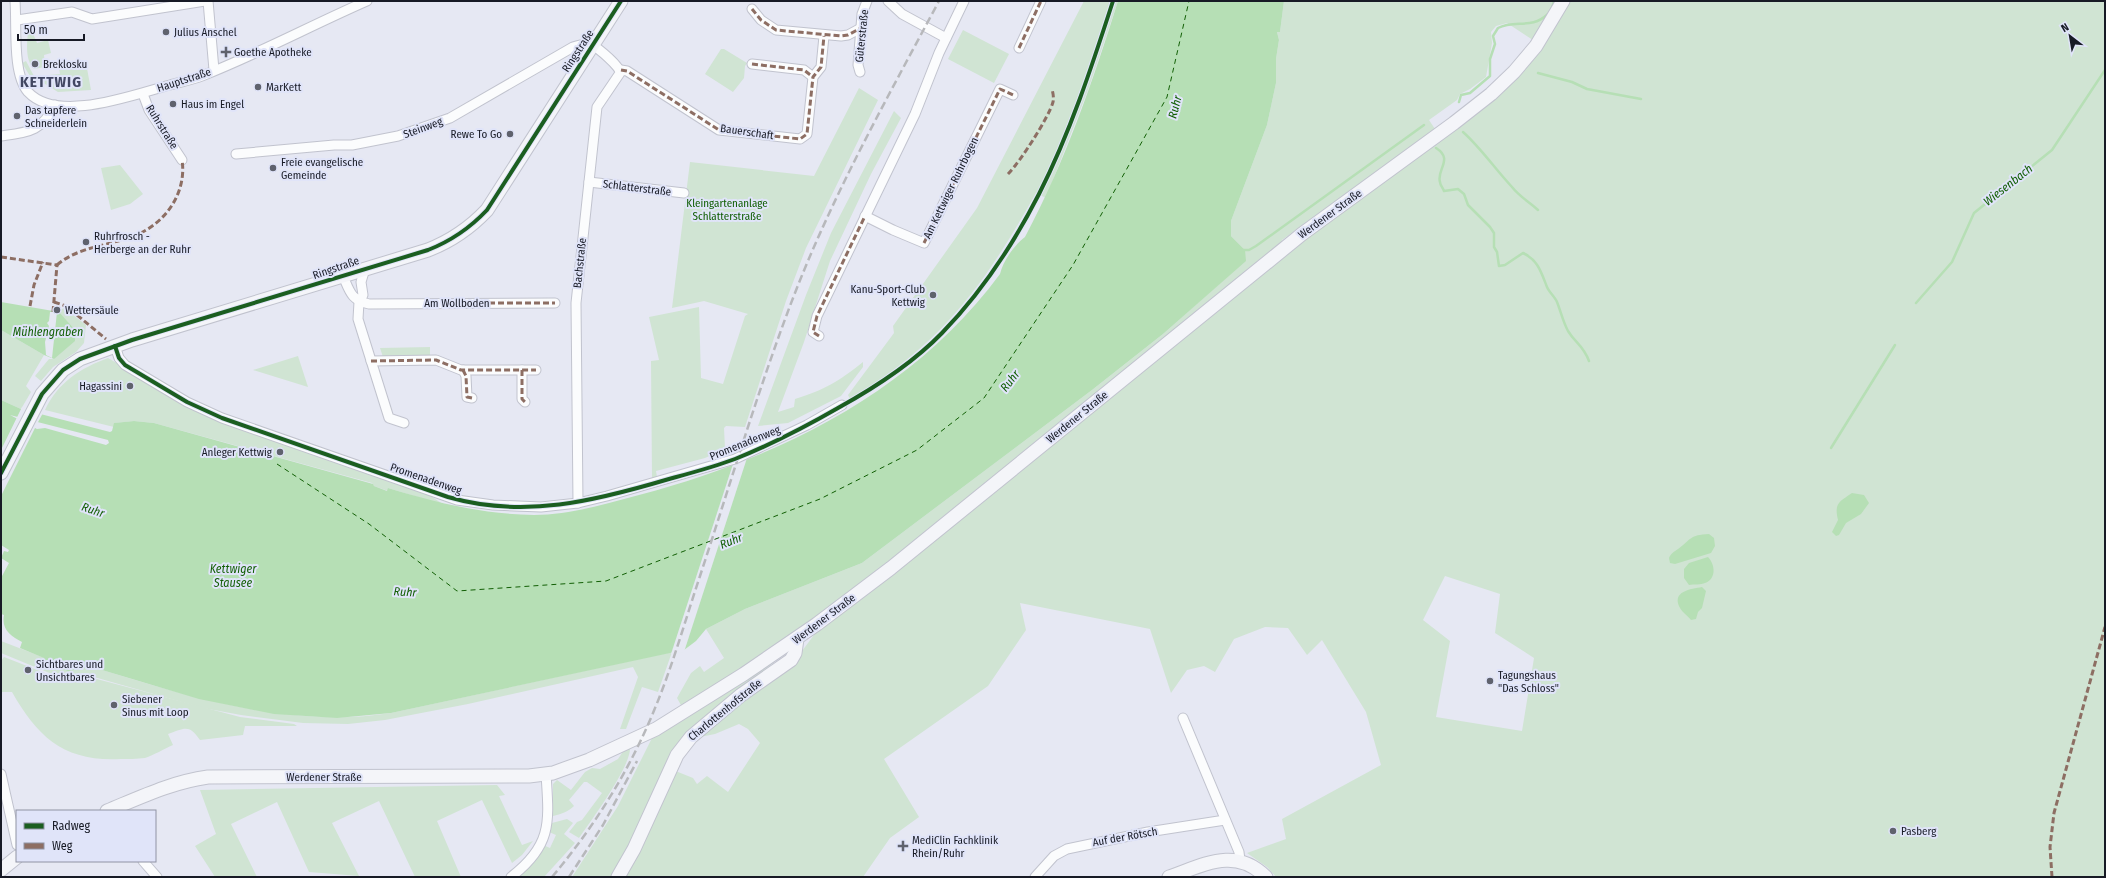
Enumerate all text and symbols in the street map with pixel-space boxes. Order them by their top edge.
street label: Güterstraße [853,9,871,63]
scale bar [18,16,84,42]
north arrow [2050,16,2090,56]
text: N [2059,21,2071,35]
text: 50 m [24,23,48,37]
place label: Julius Anschel [174,26,237,39]
marker: Julius Anschel [161,27,171,37]
street label: Ringstraße [559,27,597,75]
place label: Goethe Apotheke [234,46,312,59]
marker: Goethe Apotheke [221,47,231,57]
place label: Breklosku [43,58,87,71]
marker: Breklosku [30,59,40,69]
street label: Hauptstraße [155,65,213,95]
district label: KETTWIG [20,73,82,91]
place label: MarKett [266,81,302,94]
marker: MarKett [253,82,263,92]
water label: Ruhr [1165,93,1185,120]
place label: Haus im Engel [181,98,244,111]
marker: Haus im Engel [168,99,178,109]
street label: Ruhrstraße [143,102,181,152]
place label: Das tapfere Schneiderlein [25,104,87,130]
marker: Das tapfere Schneiderlein [12,111,22,121]
street label: Steinweg [402,115,445,141]
street label: Bauerschaft [719,122,775,142]
place label: Rewe To Go [451,128,502,141]
marker: Rewe To Go [505,129,515,139]
street label: Am Kettwiger Ruhrbogen [921,135,981,241]
place label: Freie evangelische Gemeinde [281,156,363,182]
water label: Wiesenbach [1981,161,2035,209]
marker: Freie evangelische Gemeinde [268,163,278,173]
street label: Schlatterstraße [602,177,672,199]
street label: Werdener Straße [1296,187,1364,241]
park label: Kleingartenanlage Schlatterstraße [686,197,768,223]
place label: Ruhrfrosch - Herberge an der Ruhr [94,230,191,256]
marker: Ruhrfrosch - Herberge an der Ruhr [81,237,91,247]
street label: Bachstraße [571,237,589,289]
street label: Ringstraße [311,254,361,282]
place label: Kanu-Sport-Club Kettwig [851,283,926,309]
marker: Kanu-Sport-Club Kettwig [928,290,938,300]
street label: Am Wollboden [424,297,490,310]
place label: Wettersäule [65,304,119,317]
marker: Wettersäule [52,305,62,315]
water label: Mühlengraben [13,325,83,339]
water label: Ruhr [997,367,1023,394]
place label: Hagassini [79,380,122,393]
marker: Hagassini [125,381,135,391]
street label: Werdener Straße [1044,388,1110,446]
street label: Promenadenweg [708,423,783,463]
place label: Anleger Kettwig [202,446,273,459]
marker: Anleger Kettwig [275,447,285,457]
street label: Promenadenweg [388,461,464,498]
water label: Ruhr [80,500,107,521]
water label: Ruhr [718,530,745,552]
water label: Kettwiger Stausee [210,562,257,590]
water label: Ruhr [393,584,418,600]
street label: Werdener Straße [790,591,858,647]
place label: Sichtbares und Unsichtbares [36,658,103,684]
marker: Sichtbares und Unsichtbares [23,665,33,675]
place label: Tagungshaus "Das Schloss" [1498,669,1559,695]
street label: Charlottenhofstraße [686,676,764,744]
marker: Tagungshaus "Das Schloss" [1485,676,1495,686]
place label: Siebener Sinus mit Loop [122,693,189,719]
marker: Siebener Sinus mit Loop [109,700,119,710]
street label: Werdener Straße [286,771,362,784]
legend [16,810,156,862]
text: Radweg [52,819,91,833]
street label: Auf der Rötsch [1092,825,1158,849]
place label: Pasberg [1901,825,1937,838]
marker: Pasberg [1888,826,1898,836]
place label: MediClin Fachklinik Rhein/Ruhr [912,834,999,860]
text: Weg [52,839,73,853]
marker: MediClin Fachklinik Rhein/Ruhr [897,840,909,852]

